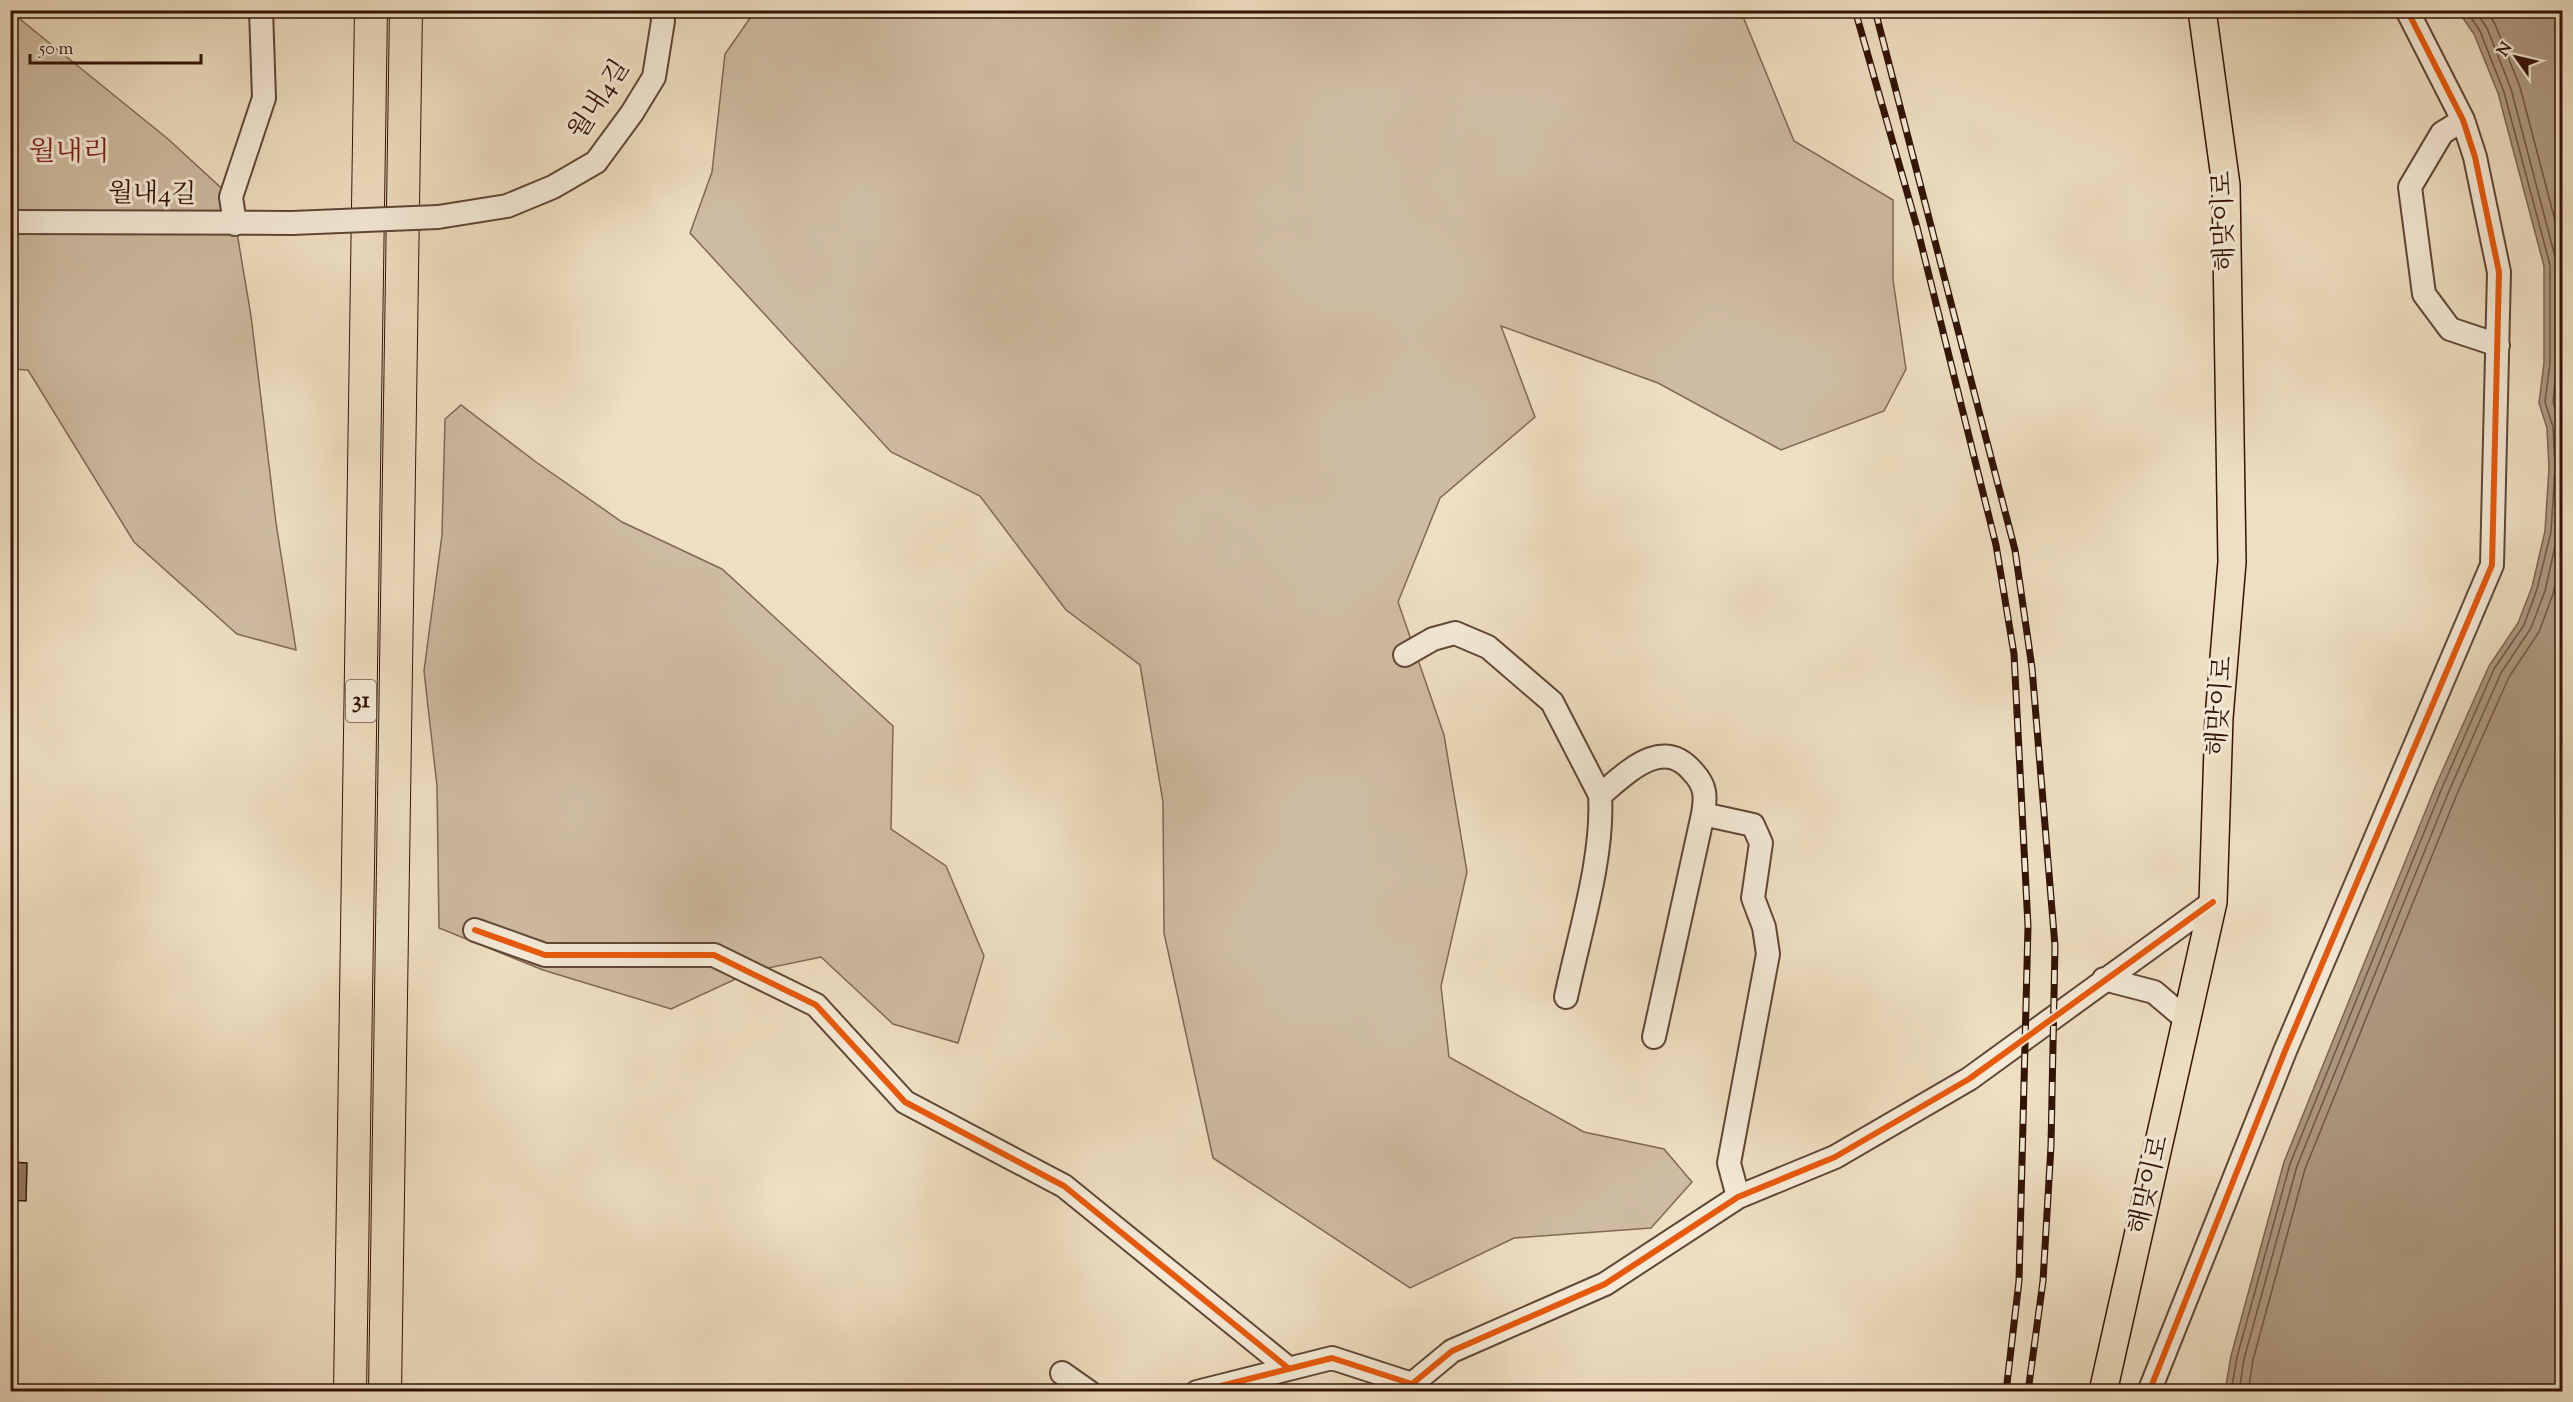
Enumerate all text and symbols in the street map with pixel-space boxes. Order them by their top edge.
scale bar [30,27,201,65]
north arrow [2486,27,2546,87]
text: 50 m [38,37,74,63]
text: N [2493,38,2519,62]
street label: 월내4길 [560,53,640,147]
district label: 월내리 [28,133,110,173]
street label: 해맞이로 [2205,170,2245,272]
street label: 월내4길 [107,176,197,214]
street label: 해맞이로 [2199,655,2243,757]
road number: 31 [346,680,376,722]
street label: 해맞이로 [2121,1132,2179,1238]

